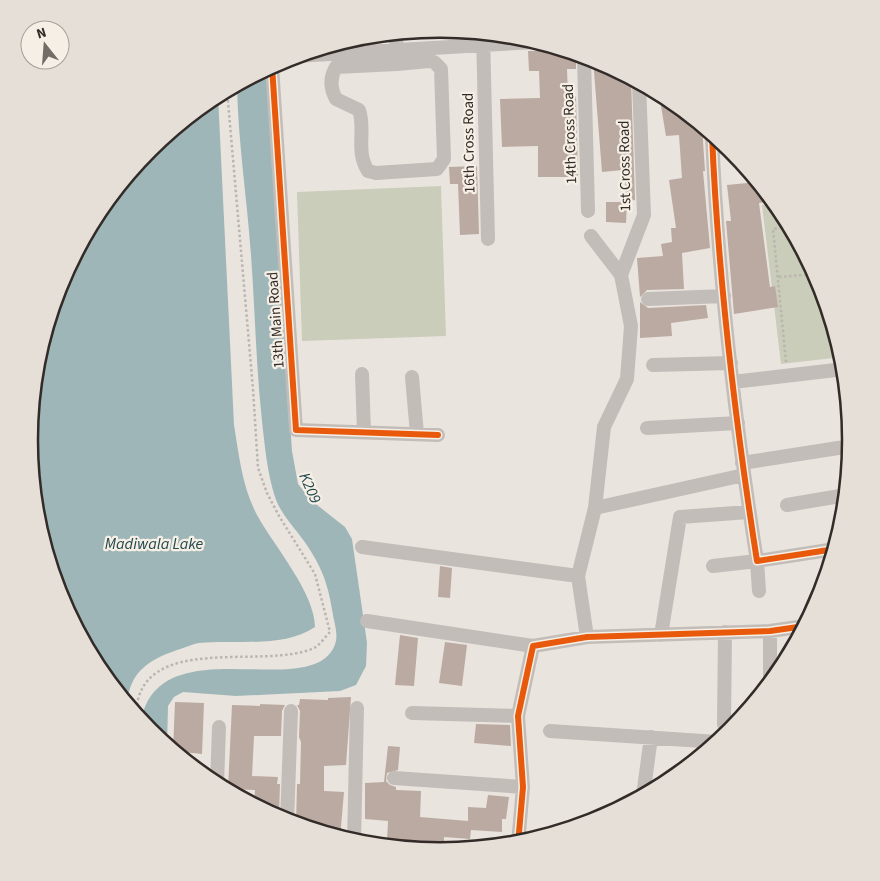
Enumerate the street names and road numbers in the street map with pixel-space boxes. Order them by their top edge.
street label: 14th Cross Road [558,83,582,185]
street label: 16th Cross Road [458,93,480,193]
street label: 1st Cross Road [614,120,636,212]
street label: 13th Main Road [262,271,290,369]

